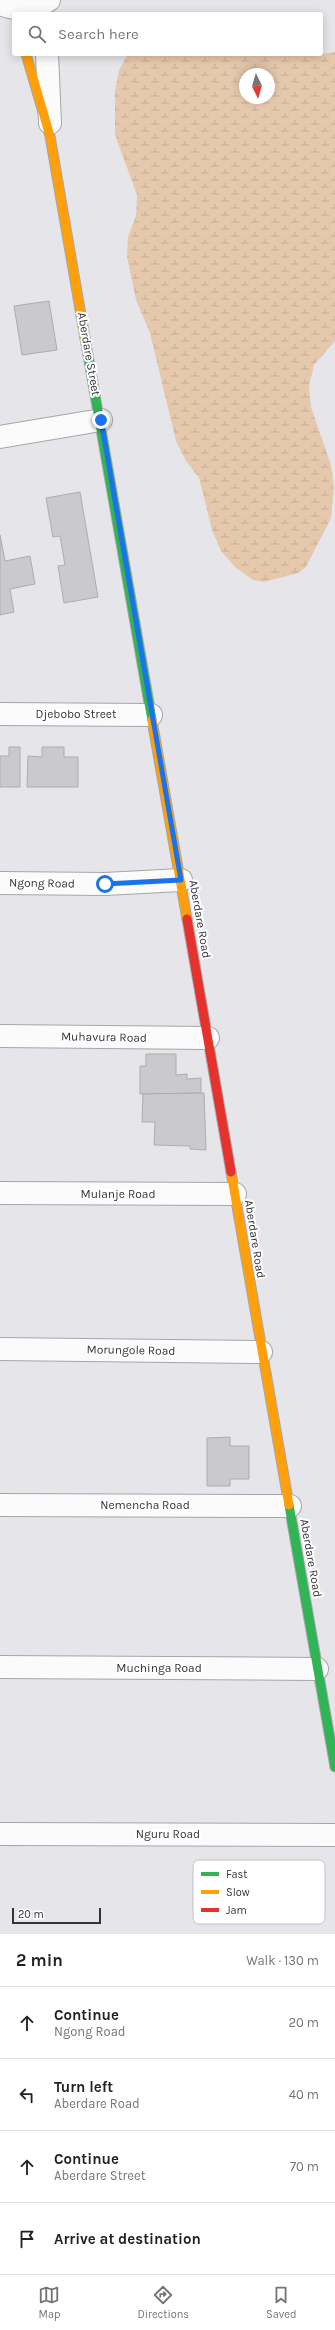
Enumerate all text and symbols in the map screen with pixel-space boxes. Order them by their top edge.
search box [12,12,323,56]
icon: search [26,23,48,45]
text: Search here [58,25,139,43]
north arrow [239,68,275,104]
street label: Aberdare Street [75,311,103,397]
route end [92,411,110,429]
street label: Djebobo Street [36,707,117,721]
street label: Ngong Road [9,875,75,891]
route start [96,875,114,893]
street label: Aberdare Road [186,879,214,959]
street label: Muhavura Road [61,1029,147,1045]
street label: Mulanje Road [80,1187,156,1201]
street label: Aberdare Road [242,1199,268,1279]
street label: Morungole Road [86,1342,176,1358]
street label: Nemencha Road [100,1498,190,1512]
street label: Aberdare Road [297,1518,325,1598]
street label: Muchinga Road [116,1661,202,1675]
street label: Nguru Road [136,1827,200,1841]
legend [193,1860,325,1924]
text: Fast [226,1868,247,1881]
text: Slow [226,1886,250,1899]
text: Jam [226,1904,247,1917]
scale bar [12,1906,101,1925]
text: 20 m [18,1908,44,1921]
text: 2 min [16,1950,63,1970]
text: Walk · 130 m [246,1953,319,1968]
text: Continue [54,2006,119,2024]
icon: ahead [16,2012,38,2034]
text: 20 m [289,2015,319,2030]
text: Ngong Road [54,2024,126,2039]
text: Turn left [54,2078,113,2096]
icon: left [16,2084,38,2106]
text: 40 m [289,2087,319,2102]
text: Aberdare Road [54,2096,140,2111]
text: Continue [54,2150,119,2168]
icon: ahead [16,2156,38,2178]
text: 70 m [290,2159,319,2174]
text: Aberdare Street [54,2168,146,2183]
icon: arrive [16,2228,38,2250]
text: Arrive at destination [54,2230,201,2248]
tab: Map [38,2284,60,2321]
tab: Directions [137,2284,189,2321]
tab: Saved [266,2284,297,2321]

